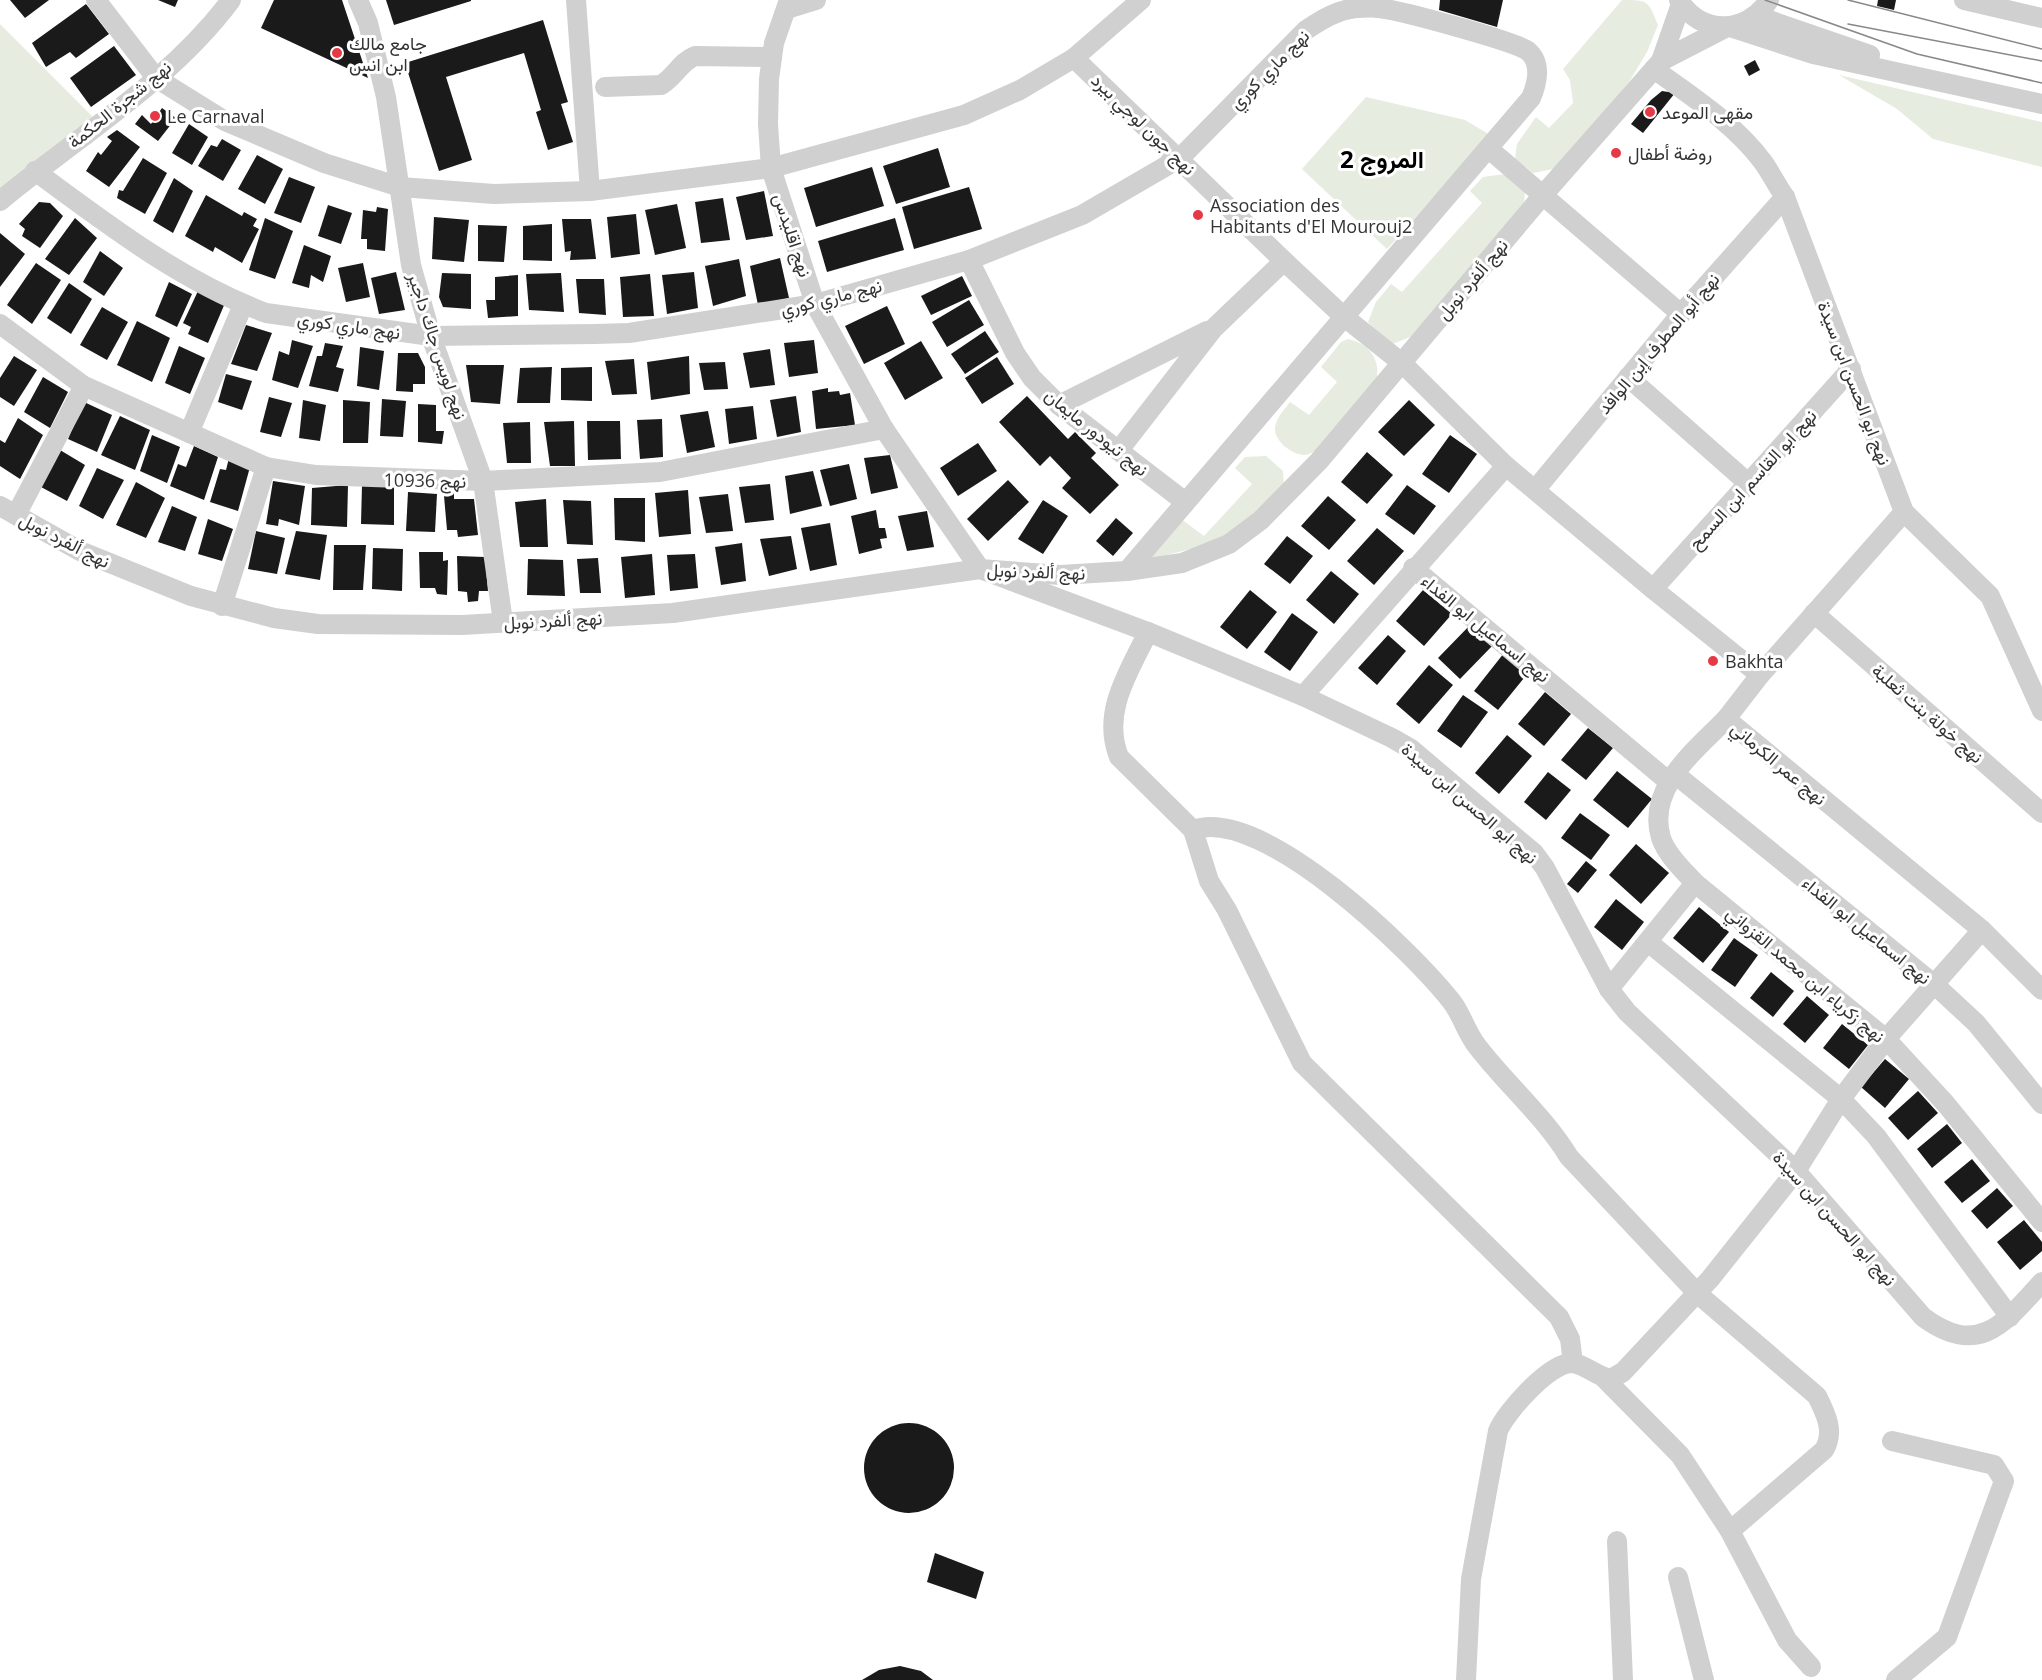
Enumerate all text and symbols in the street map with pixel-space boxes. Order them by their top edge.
street label: نهج ماري كوري [1224,24,1317,117]
place label: جامع مالك ابن انس [349,31,427,76]
marker: جامع مالك ابن انس [330,46,344,60]
street label: نهج شجرة الحكمة [62,55,176,154]
street label: نهج جون لوجي بيرد [1084,68,1201,183]
place label: مقهى الموعد [1662,100,1753,124]
place label: Le Carnaval [167,104,264,128]
marker: مقهى الموعد [1643,105,1657,119]
marker: Le Carnaval [148,109,162,123]
place label: روضة أطفال [1628,141,1712,165]
district label: المروج 2 [1340,142,1424,176]
marker: روضة أطفال [1609,146,1623,160]
street label: نهج اقليدس [767,190,818,280]
place label: Association des Habitants d'El Mourouj2 [1210,193,1412,238]
marker: Association des Habitants d'El Mourouj2 [1191,208,1205,222]
street label: نهج ألفرد نوبل [1431,233,1514,325]
street label: نهج أبو المطرف إبن الوافد [1592,267,1725,419]
street label: نهج لويس جاك داجير [402,269,473,423]
street label: نهج ماري كوري [778,273,885,325]
street label: نهج ابو الحسن ابن سيدة [1812,298,1897,469]
street label: نهج ماري كوري [295,306,402,348]
street label: نهج تيودور مايمان [1040,383,1154,482]
street label: نهج ابو القاسم ابن السمح [1683,404,1822,555]
street label: نهج 10936 [383,467,467,494]
street label: نهج ألفرد نوبل [15,507,114,574]
street label: نهج ألفرد نوبل [986,557,1086,586]
street label: نهج اسماعيل ابو الفداء [1416,569,1555,688]
street label: نهج ألفرد نوبل [503,605,603,636]
place label: Bakhta [1725,649,1784,673]
marker: Bakhta [1706,654,1720,668]
street label: نهج خولة بنت ثعلبة [1867,658,1989,769]
street label: نهج عمر الكرماني [1724,716,1832,813]
street label: نهج ابو الحسن ابن سيدة [1396,737,1543,870]
street label: نهج اسماعيل ابو الفداء [1797,871,1936,990]
street label: نهج زكرياء ابن محمد القزواني [1719,900,1890,1051]
street label: نهج ابو الحسن ابن سيدة [1767,1145,1902,1291]

